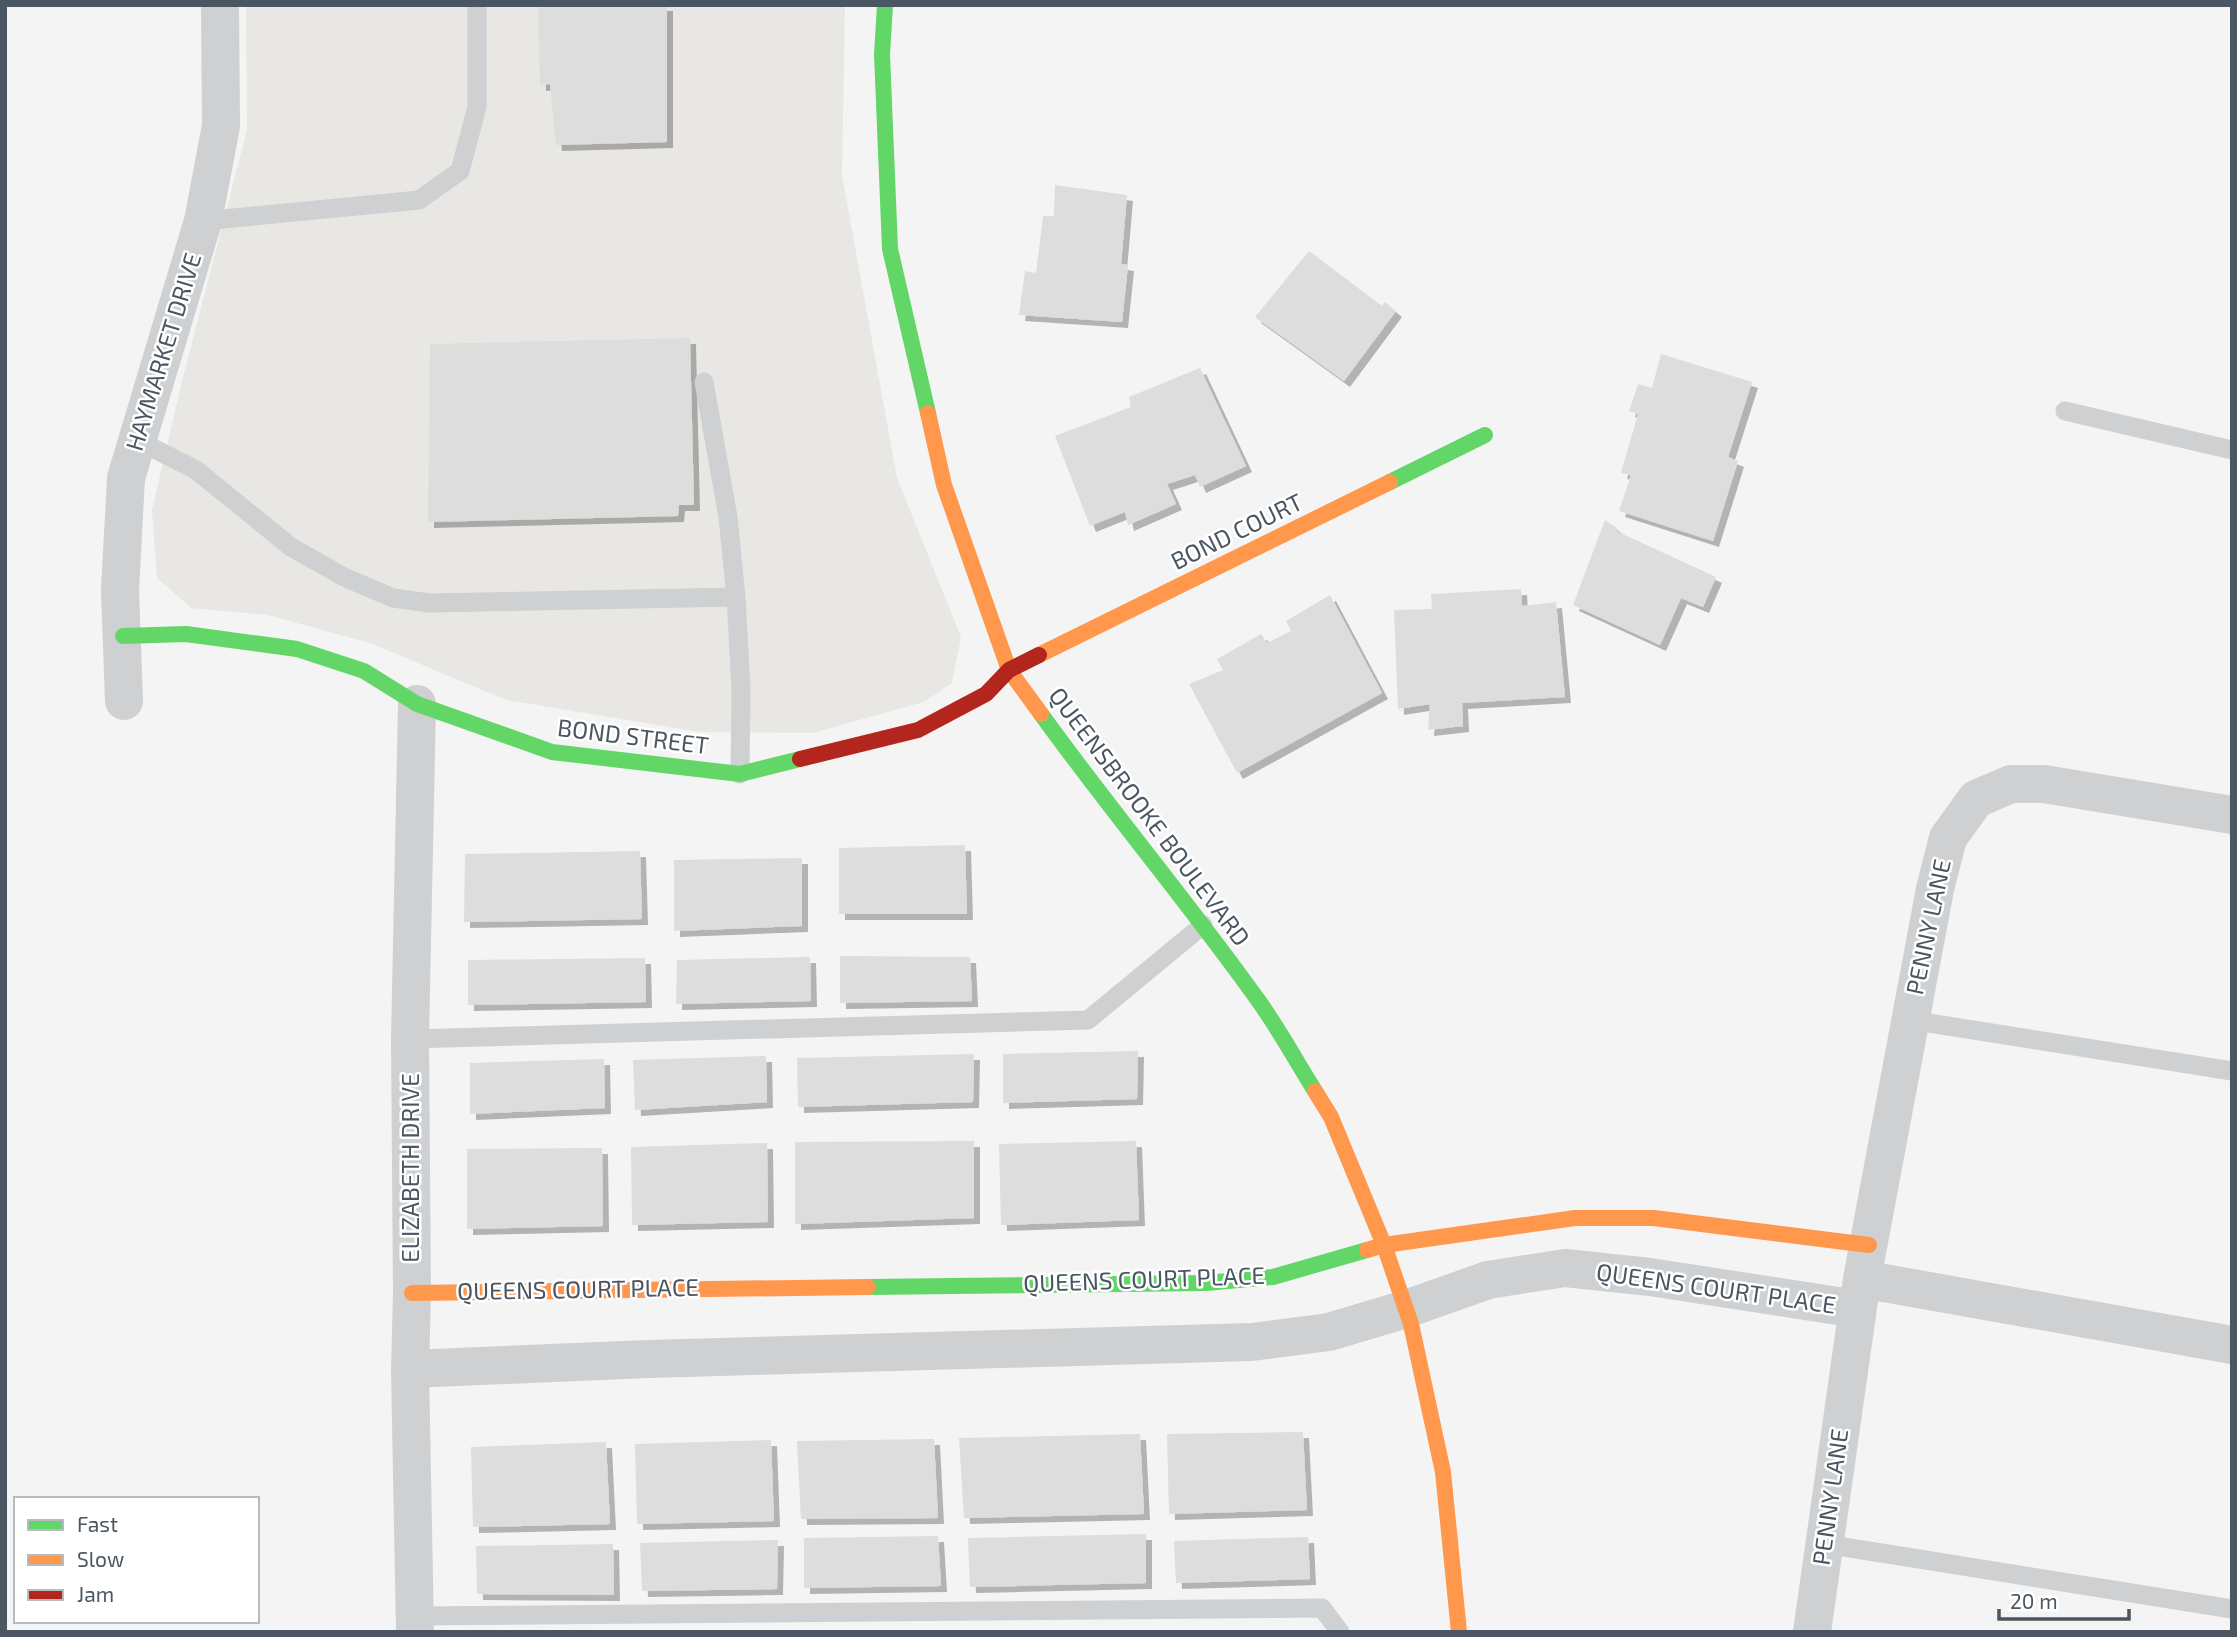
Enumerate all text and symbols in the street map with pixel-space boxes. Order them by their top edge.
street label: HAYMARKET DRIVE [119,249,206,454]
street label: BOND COURT [1166,486,1307,575]
street label: QUEENSBROOKE BOULEVARD [1044,681,1257,951]
street label: BOND STREET [556,712,711,759]
street label: PENNY LANE [1899,856,1956,997]
street label: ELIZABETH DRIVE [395,1073,424,1263]
street label: QUEENS COURT PLACE [1594,1256,1838,1319]
street label: QUEENS COURT PLACE [1023,1260,1265,1297]
street label: QUEENS COURT PLACE [457,1272,699,1305]
street label: PENNY LANE [1806,1427,1853,1567]
legend [14,1497,259,1623]
text: Fast [77,1511,118,1536]
text: Slow [77,1546,124,1571]
scale bar [1999,1578,2128,1622]
text: Jam [77,1581,114,1606]
text: 20 m [2010,1588,2058,1613]

